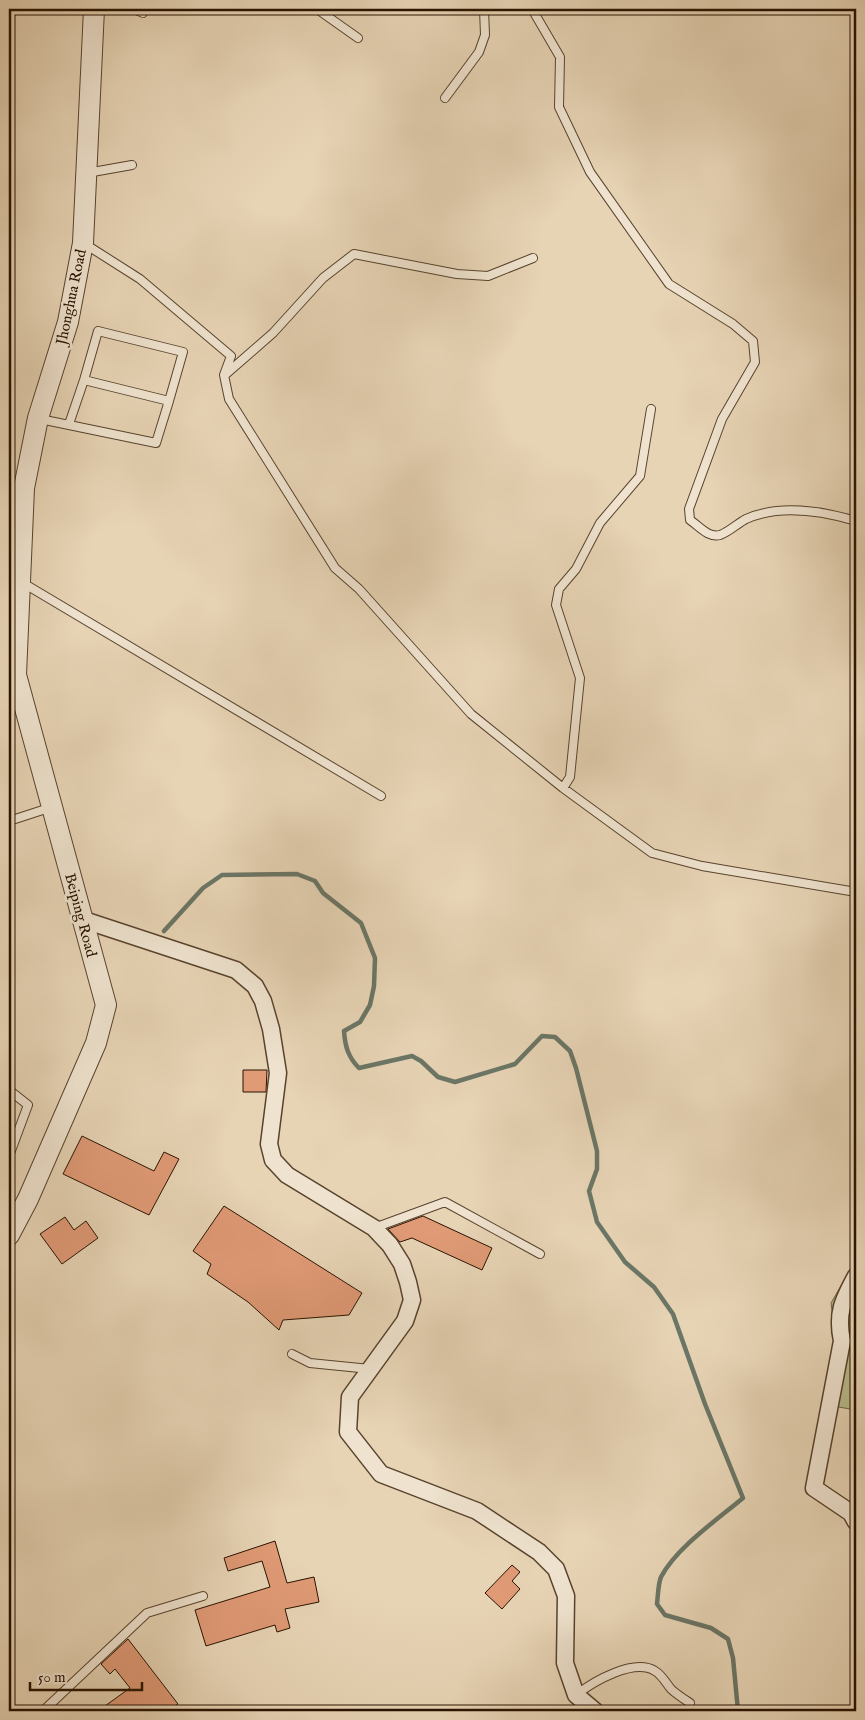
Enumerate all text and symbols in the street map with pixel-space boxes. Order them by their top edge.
street label: Jhonghua Road [52,246,91,349]
street label: Beiping Road [60,871,101,960]
scale bar [30,1660,142,1692]
text: 50 m [38,1668,66,1687]

